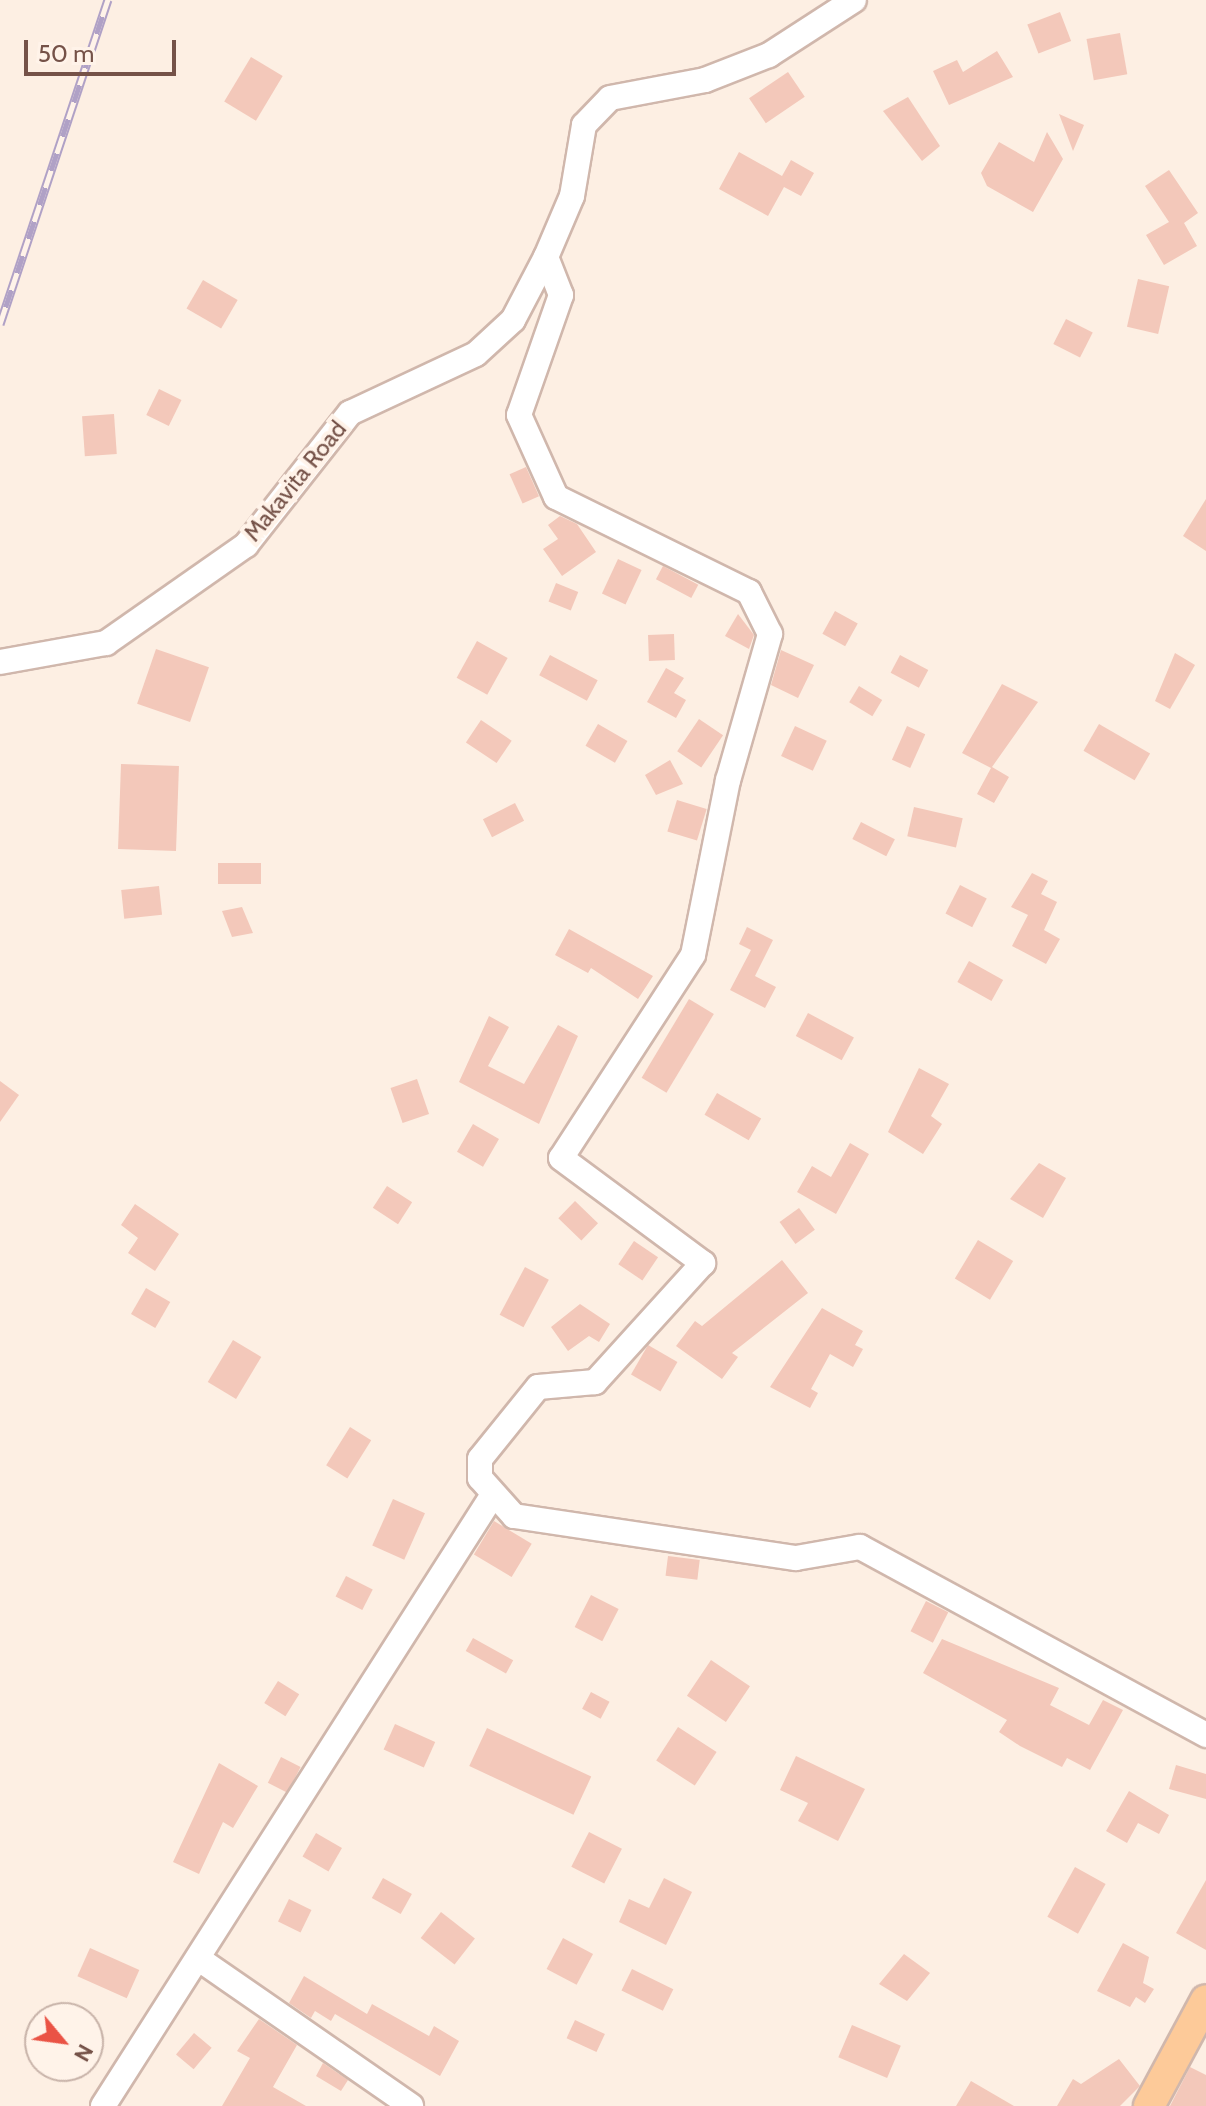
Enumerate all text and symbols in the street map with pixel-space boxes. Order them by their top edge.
scale bar [28,24,180,74]
text: 50 m [38,39,94,68]
street label: Makavita Road [238,415,352,547]
north arrow [24,2002,104,2082]
text: N [68,2040,99,2066]

